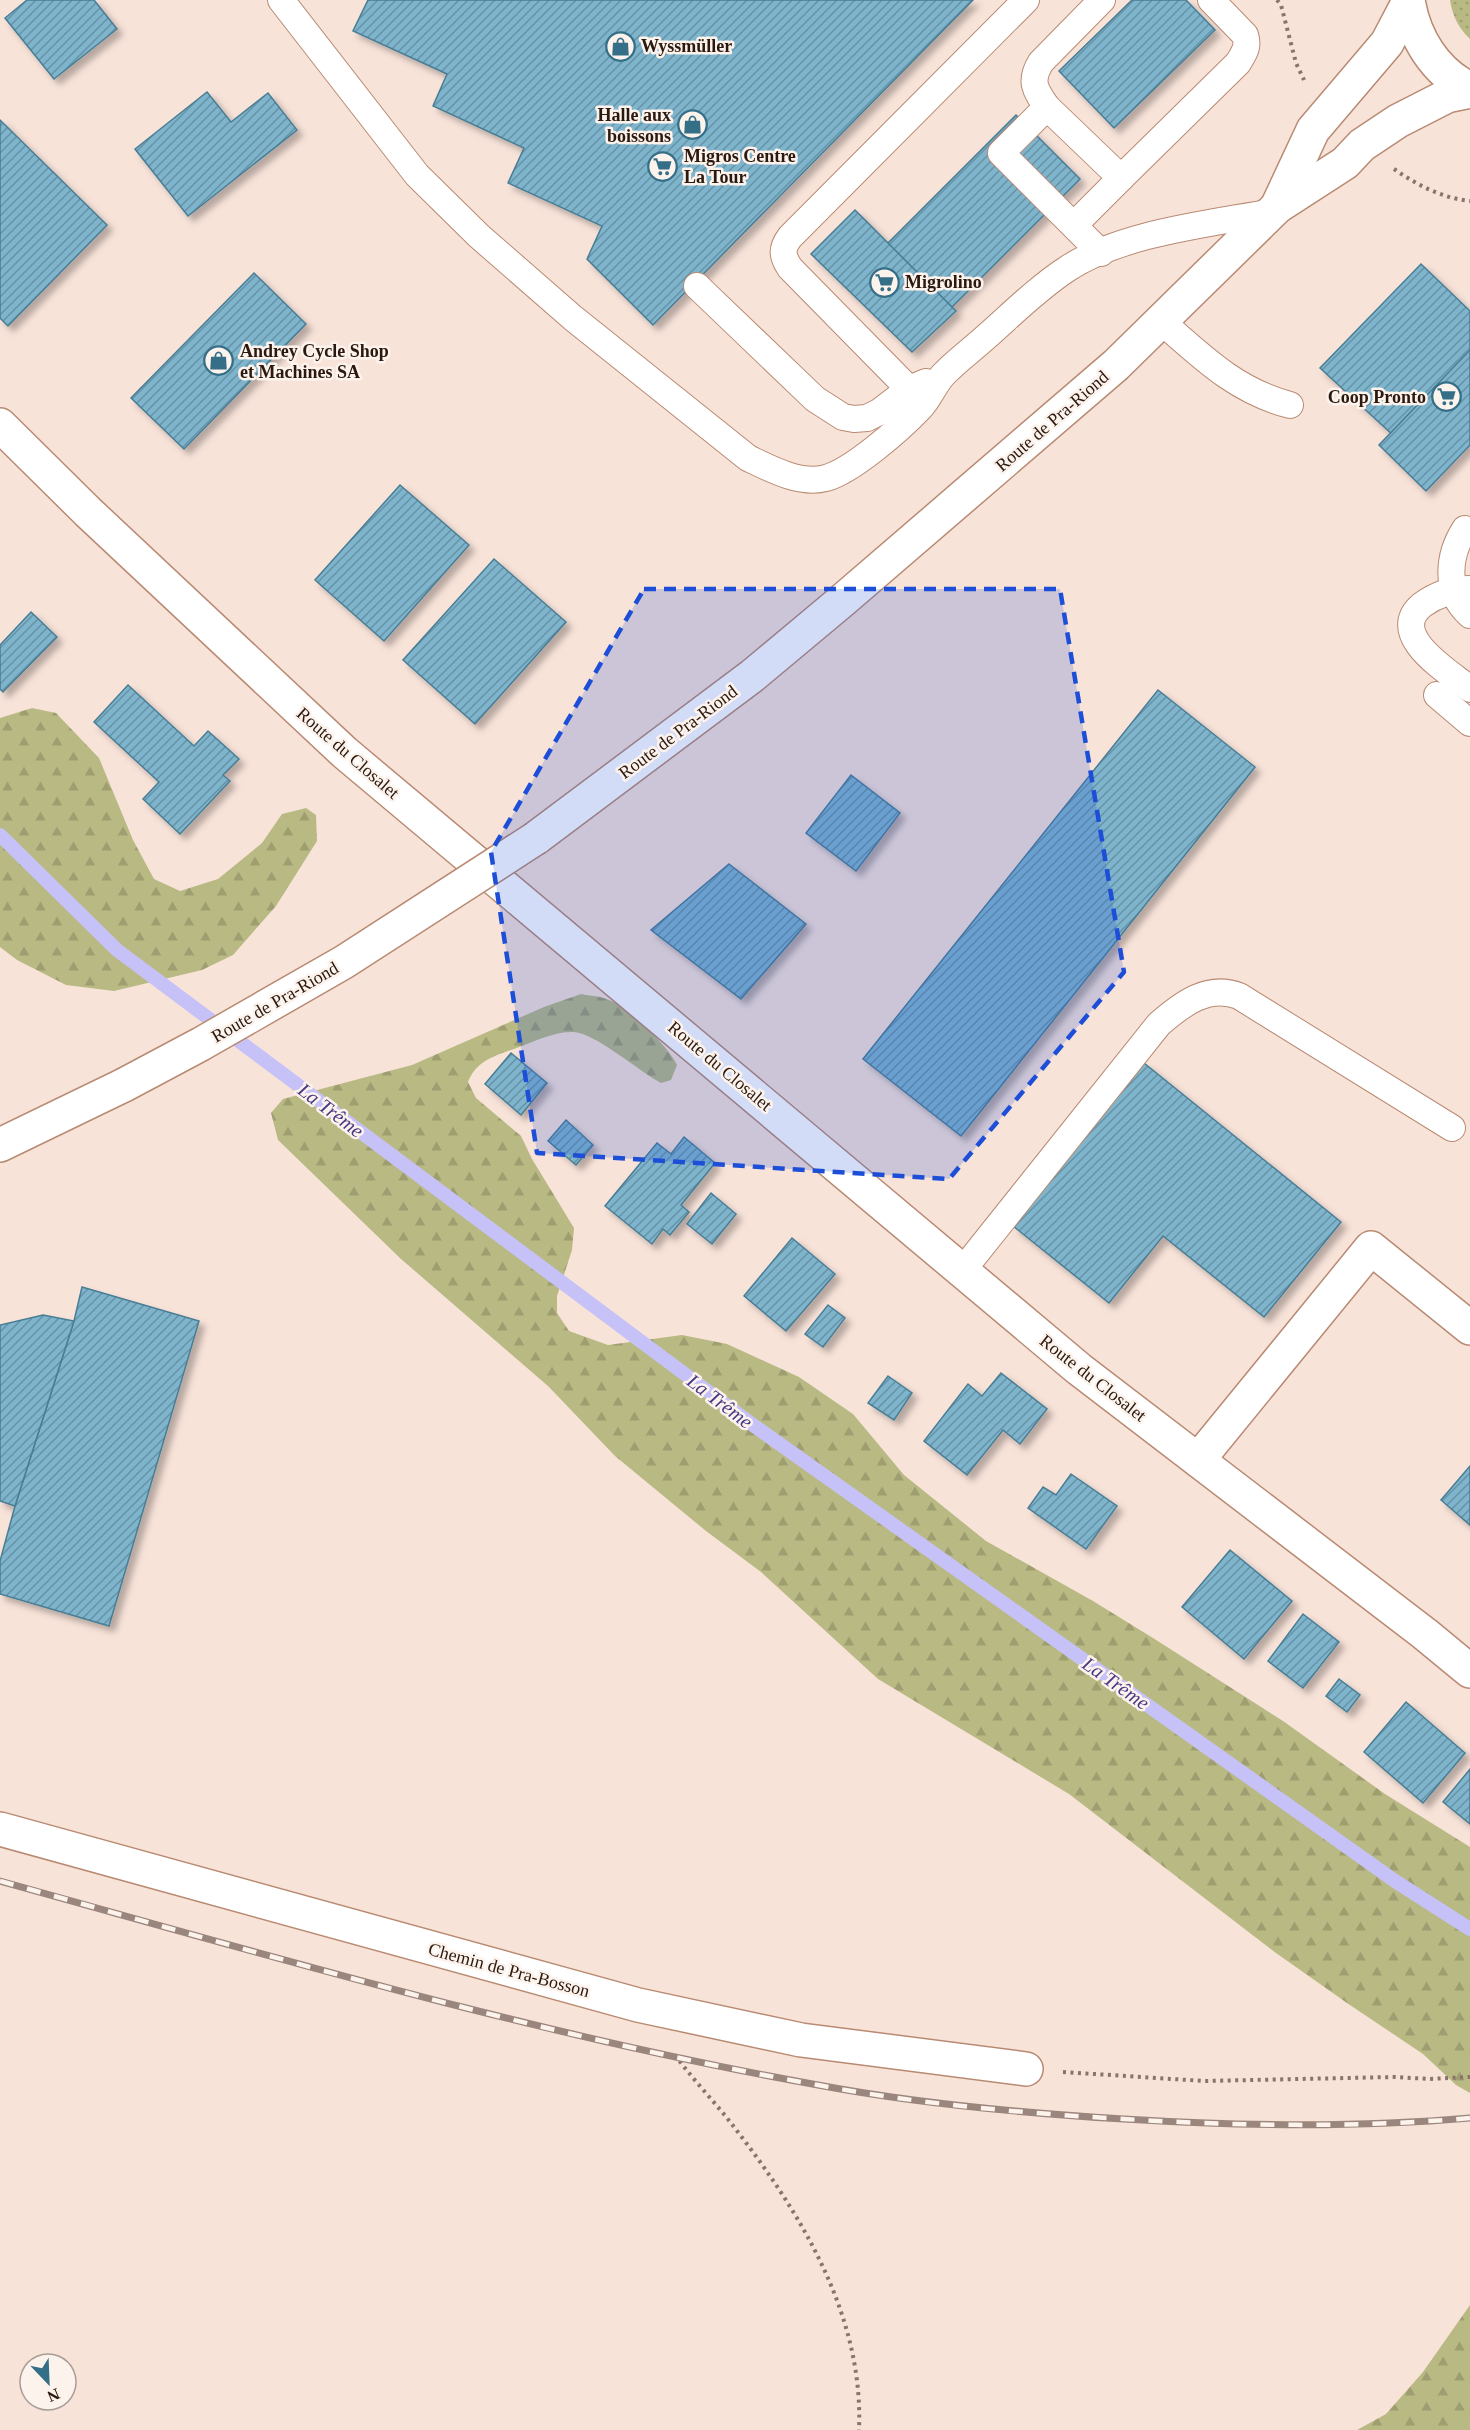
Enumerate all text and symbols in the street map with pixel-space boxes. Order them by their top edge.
shop icon: Wyssmüller [604,30,636,62]
place label: Wyssmüller [641,36,732,56]
place label: Halle aux boissons [597,105,671,146]
shop icon: Halle aux boissons [676,109,708,141]
place label: Migros Centre La Tour [684,146,796,187]
supermarket icon: Migros Centre La Tour [647,150,679,182]
supermarket icon: Migrolino [868,266,900,298]
place label: Migrolino [905,272,982,292]
place label: Andrey Cycle Shop et Machines SA [240,341,389,382]
shop icon: Andrey Cycle Shop et Machines SA [203,345,235,377]
street label: Route de Pra-Riond [991,367,1113,475]
supermarket icon: Coop Pronto [1431,381,1463,413]
place label: Coop Pronto [1328,387,1426,407]
street label: Route de Pra-Riond [615,681,741,783]
street label: Route du Closalet [293,703,403,803]
street label: Route de Pra-Riond [208,958,342,1046]
street label: Route du Closalet [664,1017,776,1115]
water label: La Trême [293,1078,368,1142]
street label: Route du Closalet [1036,1330,1150,1426]
water label: La Trême [682,1369,757,1433]
water label: La Trême [1078,1652,1154,1714]
street label: Chemin de Pra-Bosson [426,1939,592,2001]
north arrow [18,2352,78,2412]
text: N [45,2385,62,2406]

